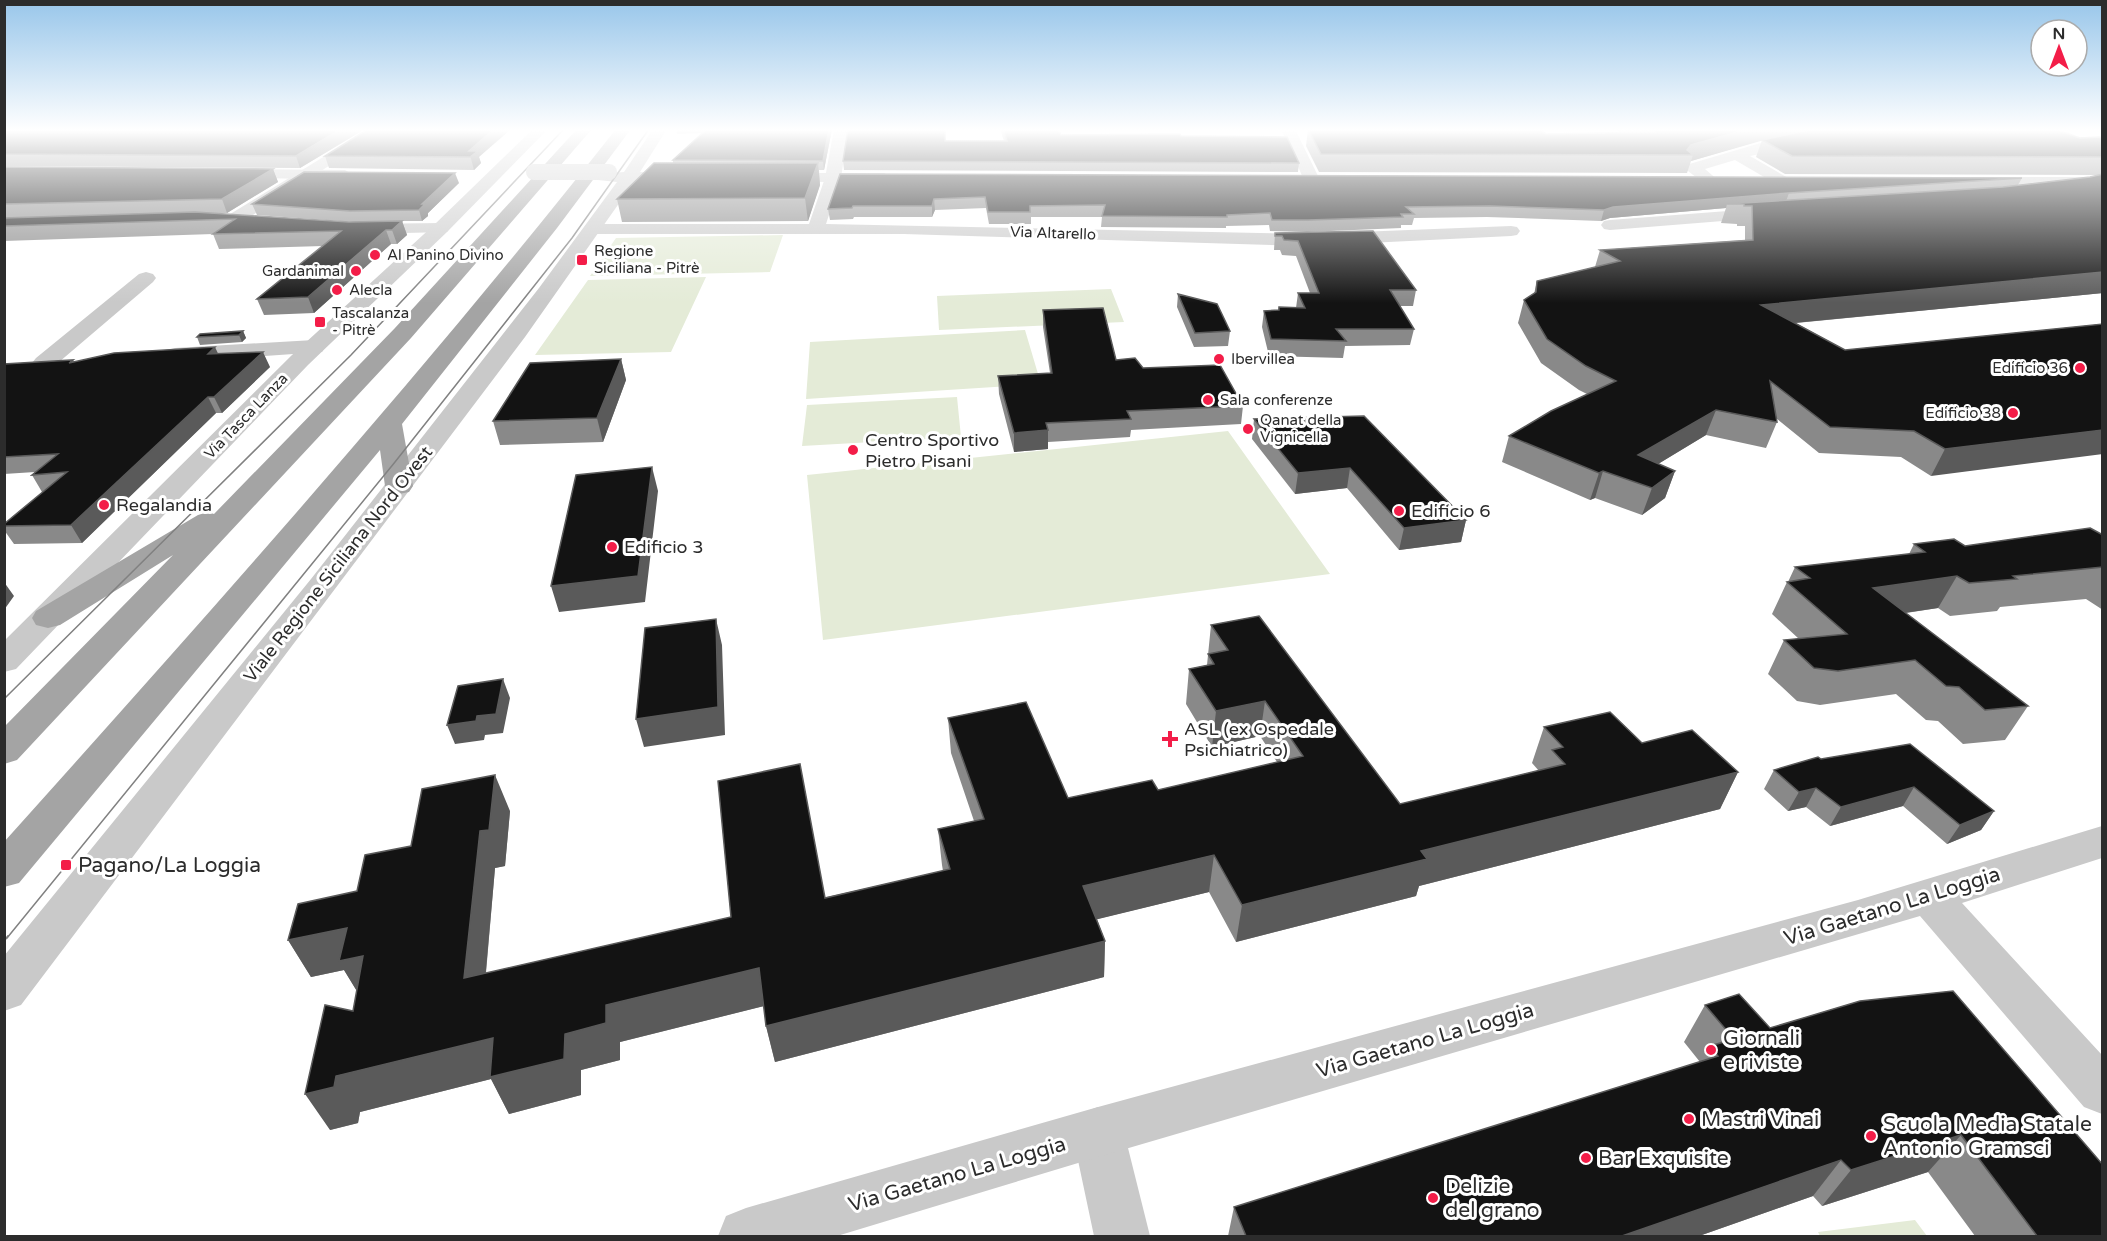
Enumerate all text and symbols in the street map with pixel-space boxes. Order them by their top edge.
north arrow [2029,18,2089,78]
text: N [2053,24,2065,44]
street label: Via Altarello [1010,223,1096,243]
place label: Regione Siciliana - Pitrè [594,242,699,277]
place label: Al Panino Divino [387,246,504,264]
marker: Al Panino Divino [368,248,382,262]
marker: Regione Siciliana - Pitrè [575,253,589,267]
place label: Gardanimal [262,262,344,280]
marker: Gardanimal [349,264,363,278]
place label: Alecla [349,281,393,299]
marker: Alecla [330,283,344,297]
place label: Tascalanza - Pitrè [332,304,409,339]
marker: Tascalanza - Pitrè [313,315,327,329]
place label: Ibervillea [1231,350,1295,368]
marker: Ibervillea [1212,352,1226,366]
place label: Edificio 36 [1992,359,2068,377]
marker: Edificio 36 [2073,361,2087,375]
street label: Via Tasca Lanza [201,369,291,463]
place label: Sala conferenze [1220,391,1333,409]
marker: Sala conferenze [1201,393,1215,407]
place label: Edificio 38 [1925,404,2001,422]
marker: Edificio 38 [2006,406,2020,420]
place label: Qanat della Vignicella [1260,411,1341,446]
marker: Qanat della Vignicella [1241,422,1255,436]
place label: Centro Sportivo Pietro Pisani [865,429,999,472]
street label: Viale Regione Siciliana Nord Ovest [239,441,437,686]
marker: Centro Sportivo Pietro Pisani [846,443,860,457]
place label: Regalandia [116,494,212,516]
marker: Regalandia [97,498,111,512]
place label: Edificio 6 [1411,500,1491,522]
marker: Edificio 6 [1392,504,1406,518]
place label: Edificio 3 [624,536,704,558]
marker: Edificio 3 [605,540,619,554]
place label: ASL (ex Ospedale Psichiatrico) [1184,718,1334,761]
marker: ASL (ex Ospedale Psichiatrico) [1161,730,1179,748]
place label: Pagano/La Loggia [78,853,261,878]
marker: Pagano/La Loggia [59,858,73,872]
street label: Via Gaetano La Loggia [1781,862,2003,951]
street label: Via Gaetano La Loggia [1314,997,1537,1084]
place label: Giornali e riviste [1723,1026,1800,1075]
marker: Giornali e riviste [1704,1043,1718,1057]
place label: Mastri Vinai [1701,1107,1819,1132]
marker: Mastri Vinai [1682,1112,1696,1126]
place label: Scuola Media Statale Antonio Gramsci [1883,1112,2092,1161]
marker: Scuola Media Statale Antonio Gramsci [1864,1129,1878,1143]
street label: Via Gaetano La Loggia [846,1131,1069,1218]
place label: Bar Exquisite [1598,1146,1729,1171]
marker: Bar Exquisite [1579,1151,1593,1165]
place label: Delizie del grano [1445,1174,1539,1223]
marker: Delizie del grano [1426,1191,1440,1205]

